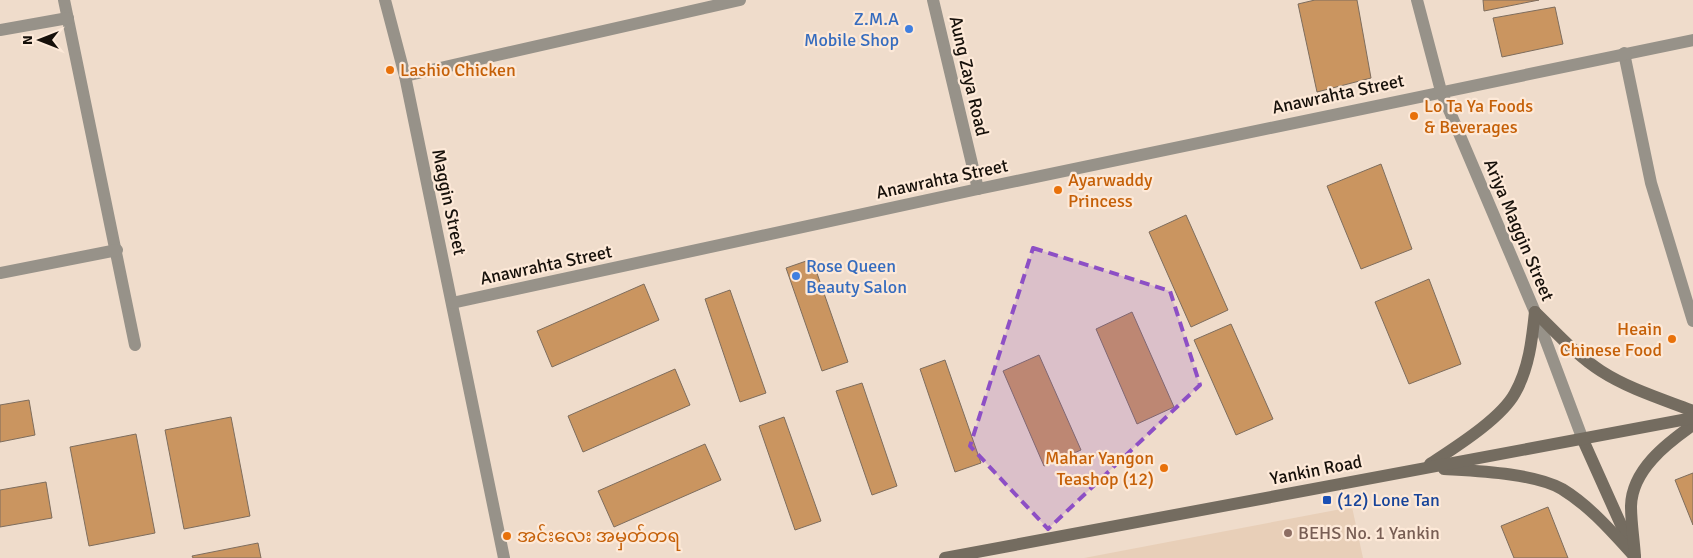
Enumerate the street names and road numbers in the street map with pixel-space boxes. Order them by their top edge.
street label: Aung Zaya Road [945,14,993,138]
street label: Anawrahta Street [1270,69,1406,119]
street label: Maggin Street [427,147,471,257]
street label: Anawrahta Street [874,154,1010,204]
street label: Ariya Maggin Street [1479,156,1559,304]
street label: Anawrahta Street [478,240,614,290]
street label: Yankin Road [1268,450,1364,490]

